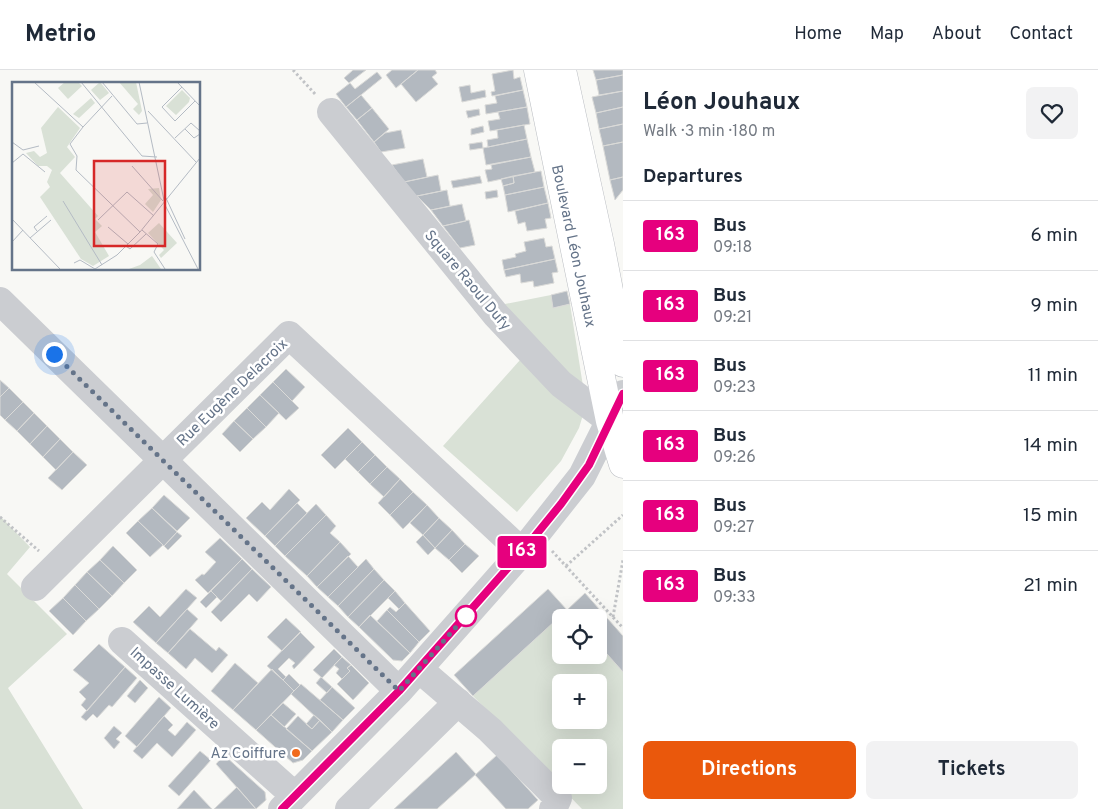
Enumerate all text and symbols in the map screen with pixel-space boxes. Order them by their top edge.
text: Metrio [25,20,96,50]
text: Home [794,23,842,46]
text: Map [870,23,904,46]
text: About [932,23,981,46]
text: Contact [1009,23,1073,46]
inset map [12,82,200,270]
button: heart [1026,87,1078,139]
text: Léon Jouhaux [643,88,800,118]
text: Walk · 3 min · 180 m [643,122,775,142]
street label: Boulevard Léon Jouhaux [546,163,599,330]
text: Departures [643,165,743,189]
text: Bus [713,214,747,238]
text: 163 [656,224,685,247]
text: 6 min [1031,224,1078,248]
street label: Square Raoul Dufy [419,227,514,335]
text: 09:18 [713,238,752,258]
text: Bus [713,284,747,308]
text: 163 [656,294,685,317]
text: 9 min [1031,294,1078,318]
text: 09:21 [713,308,752,328]
street label: Rue Eugène Delacroix [174,335,293,451]
your location [42,342,67,367]
text: Bus [713,354,747,378]
text: 163 [656,364,685,387]
text: 11 min [1028,364,1078,388]
text: 09:23 [713,378,756,398]
text: Bus [713,424,747,448]
text: 163 [656,434,685,457]
text: 14 min [1023,434,1078,458]
text: 09:26 [713,448,756,468]
text: Bus [713,494,747,518]
text: 163 [656,504,685,527]
text: 15 min [1023,504,1078,528]
text: 09:27 [713,518,754,538]
line badge: 163 [493,536,551,568]
text: 163 [507,540,537,563]
text: Bus [713,564,747,588]
text: 163 [656,574,685,597]
text: 21 min [1023,574,1078,598]
text: 09:33 [713,588,756,608]
unlabelled marker [455,605,477,627]
map controls [552,609,607,794]
button: locate [552,609,607,664]
street label: Impasse Lumière [125,644,223,734]
button: + [552,674,607,729]
button: − [552,739,607,794]
button: Directions [643,741,856,799]
button: Tickets [866,741,1078,799]
place label: Az Coiffure [211,745,286,764]
marker: Az Coiffure [290,747,302,759]

